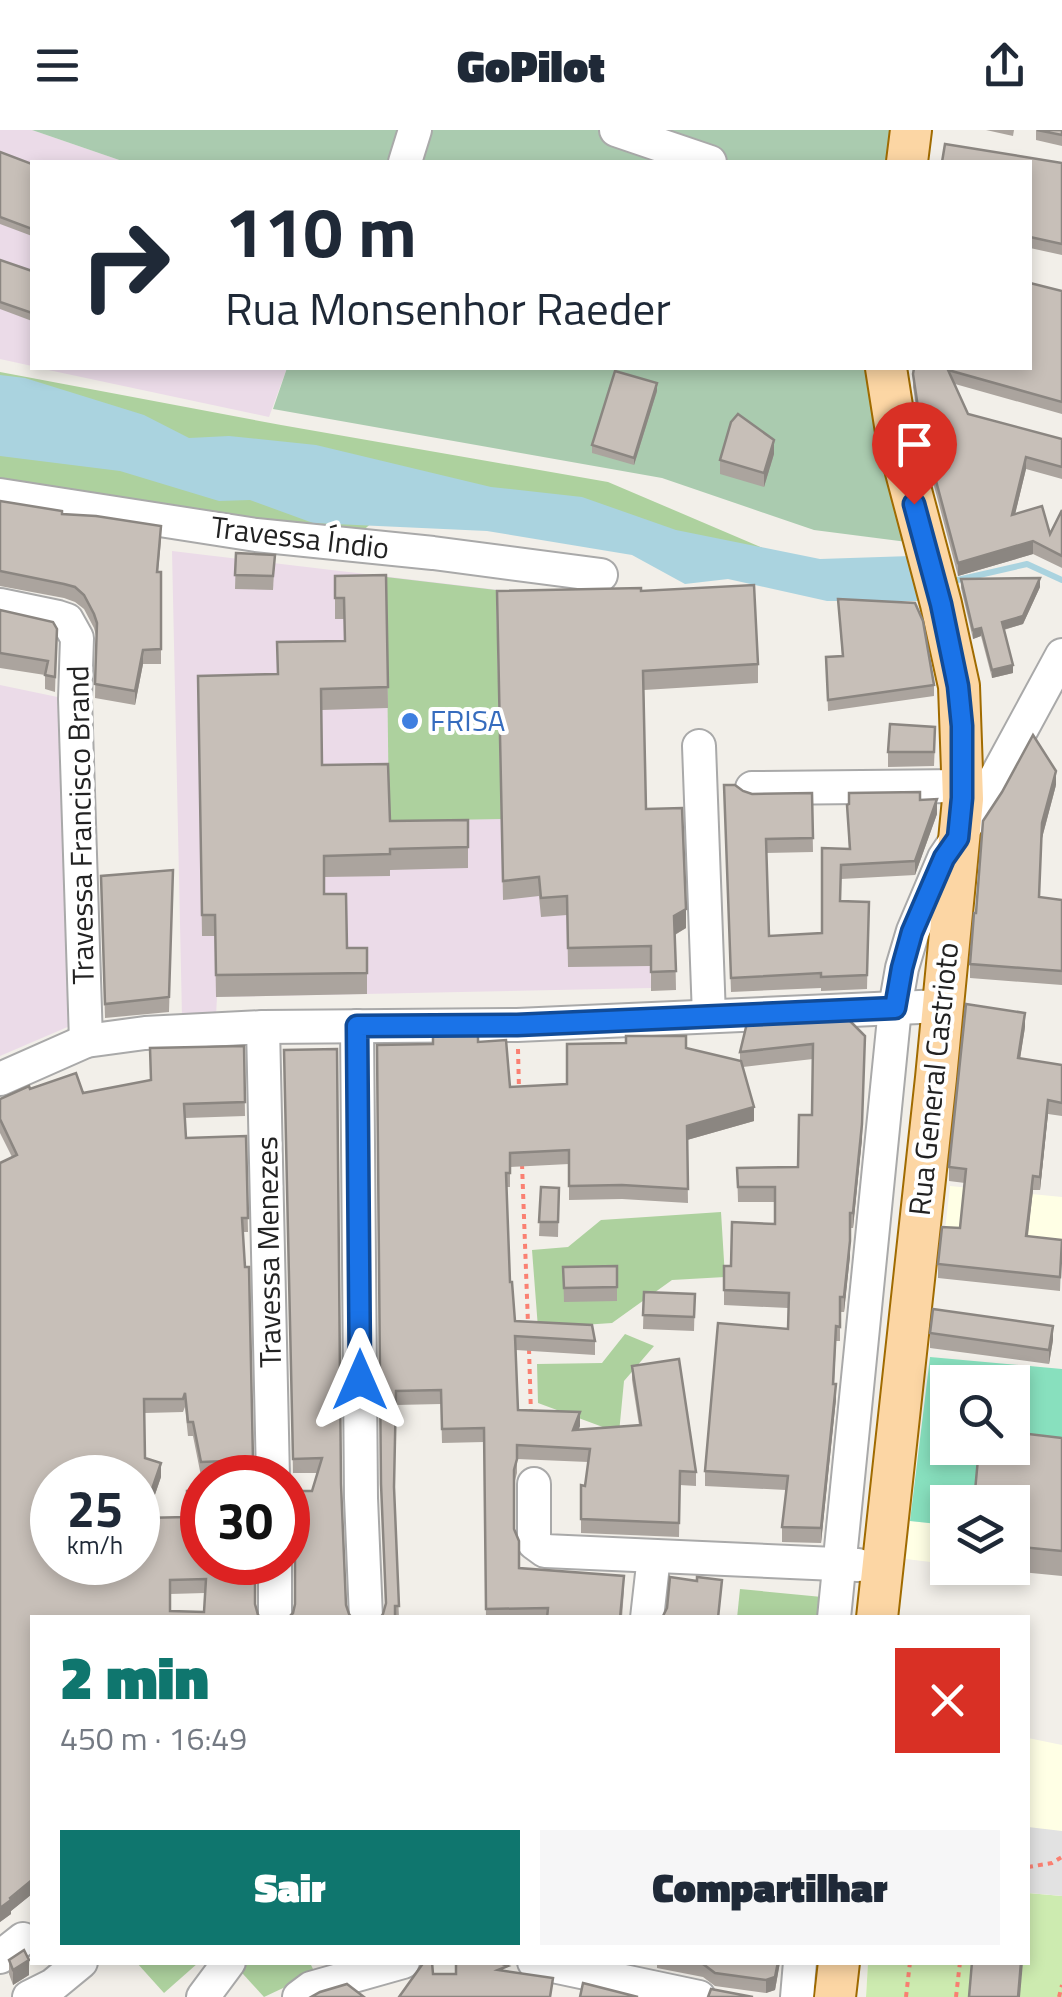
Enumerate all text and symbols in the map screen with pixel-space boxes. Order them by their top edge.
text: GoPilot [457,31,605,99]
icon: menu [30,38,85,93]
icon: share [977,38,1032,93]
text: 110 m [225,178,417,284]
icon: right [60,200,190,330]
text: Rua Monsenhor Raeder [225,274,671,342]
pin [872,402,957,505]
icon: arrive [887,417,942,472]
street label: Travessa Índio [208,503,392,571]
street label: Travessa Francisco Brand [54,665,106,985]
place label: FRISA [430,697,506,743]
marker: FRISA [399,710,421,732]
street label: Rua General Castrioto [896,940,970,1218]
street label: Travessa Menezes [243,1136,293,1368]
position arrow [308,1328,412,1432]
map controls [930,1365,1030,1585]
button: search [930,1365,1030,1465]
speed limit sign: 30 [180,1455,310,1585]
text: 25 [67,1470,123,1546]
button: layers [930,1485,1030,1585]
text: km/h [67,1526,123,1564]
text: 2 min [60,1631,209,1722]
button: close [895,1648,1000,1753]
text: 450 m · 16:49 [60,1714,247,1762]
button: Sair [60,1830,520,1945]
button: Compartilhar [540,1830,1000,1945]

